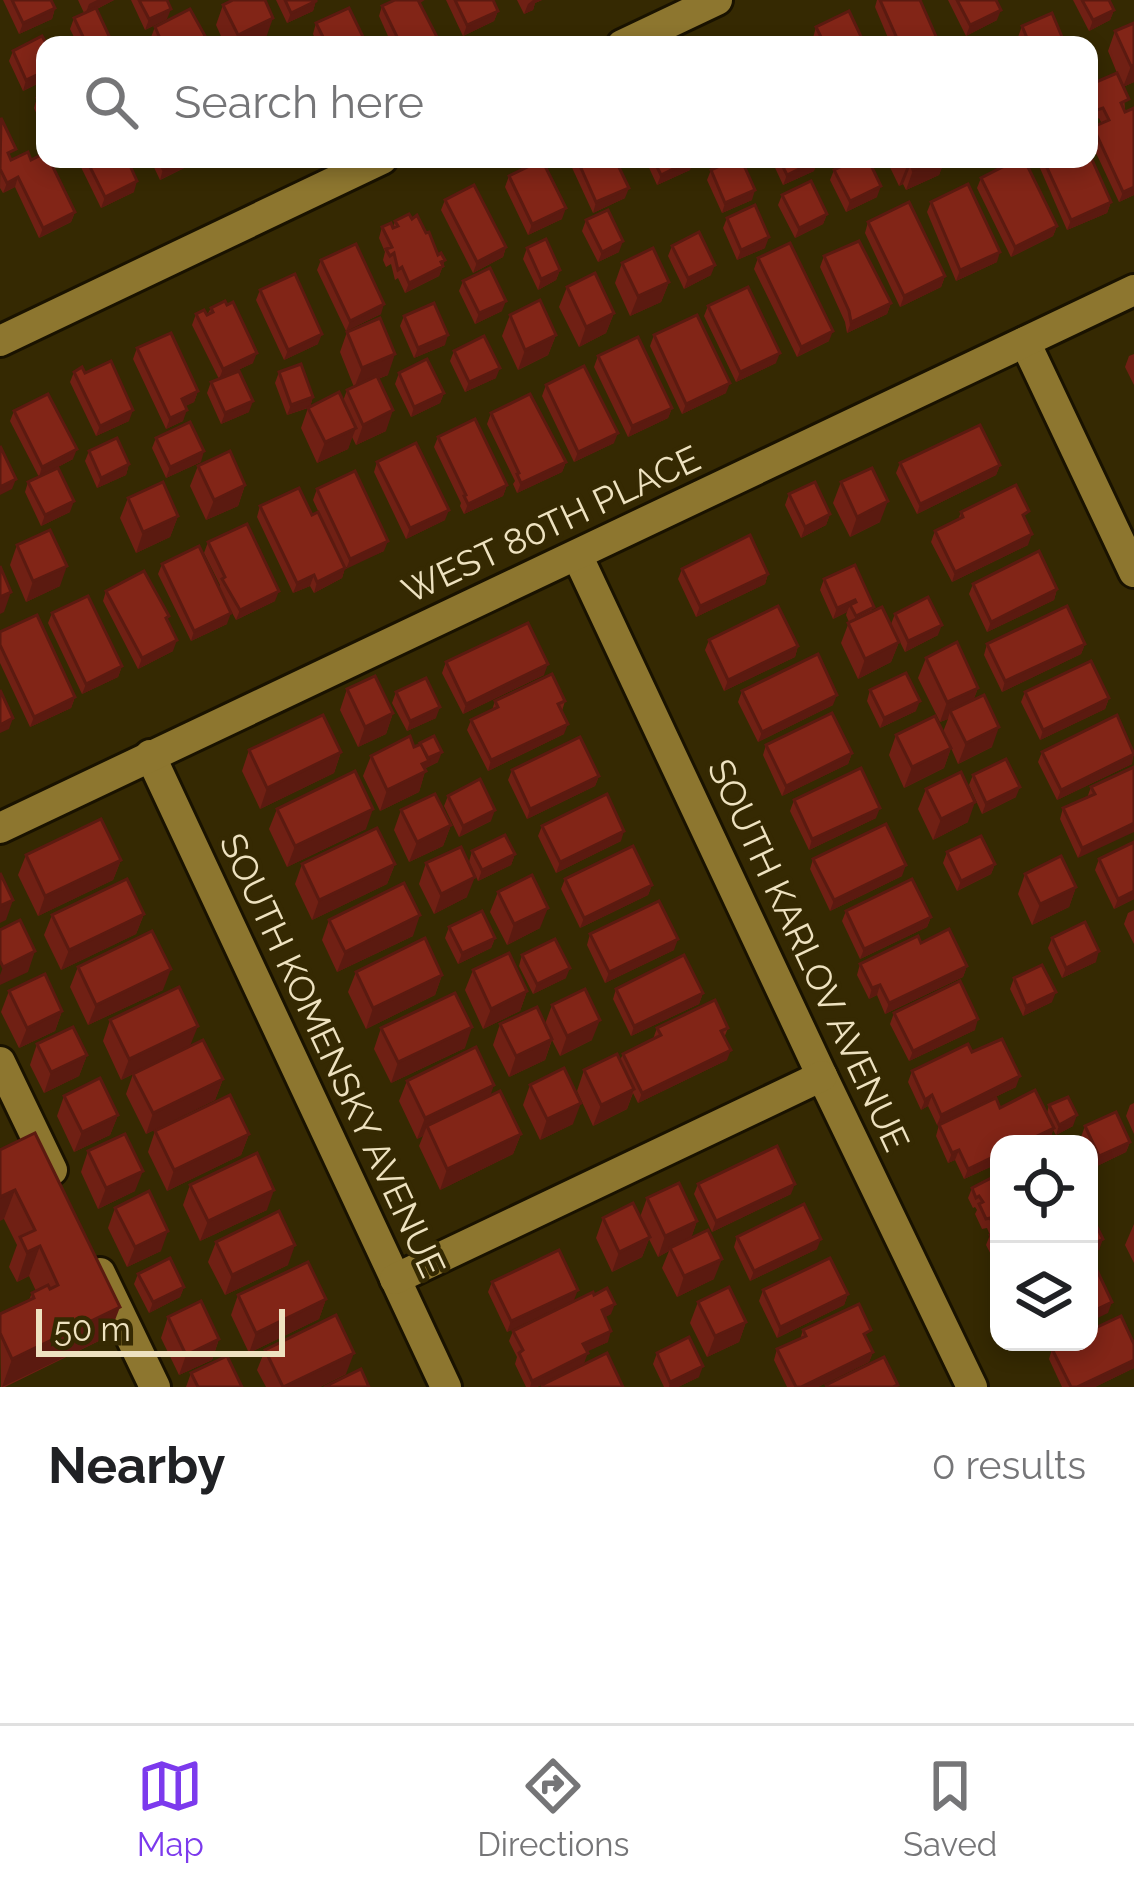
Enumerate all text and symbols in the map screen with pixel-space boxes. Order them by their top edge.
search box [36,36,1098,168]
icon: search [78,69,144,135]
text: Search here [174,76,424,129]
street label: WEST 80TH PLACE [396,437,706,611]
street label: SOUTH KARLOV AVENUE [700,752,918,1158]
street label: SOUTH KOMENSKY AVENUE [212,827,454,1283]
map controls [990,1135,1098,1351]
button: locate [990,1135,1098,1243]
button: layers [990,1243,1098,1351]
scale bar [36,1303,285,1356]
text: 50 m [54,1310,131,1349]
text: Nearby [48,1435,225,1495]
text: 0 results [932,1442,1086,1488]
tab: Map [137,1753,204,1864]
tab: Directions [477,1753,630,1864]
tab: Saved [903,1753,997,1864]

